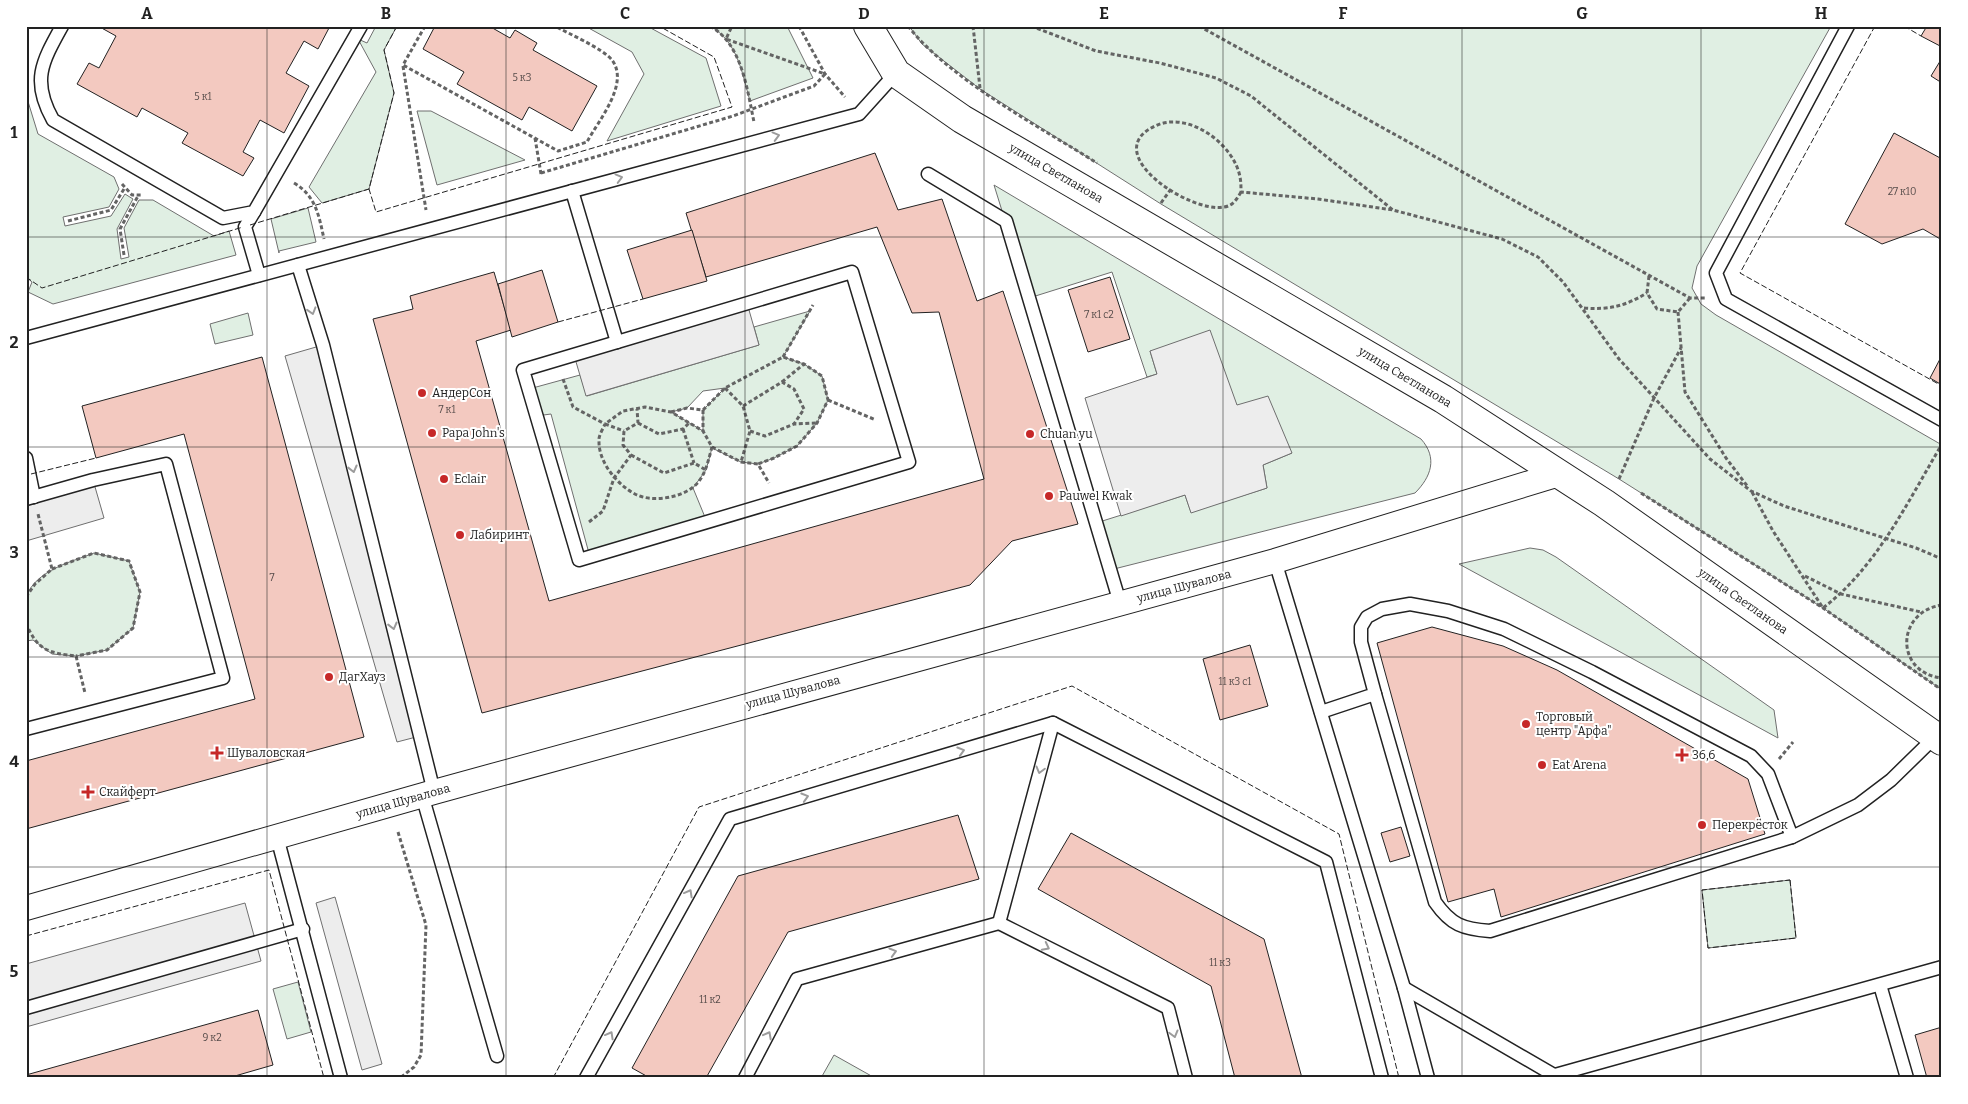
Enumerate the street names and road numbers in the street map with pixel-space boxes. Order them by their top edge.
street label: улица Светланова [1006,140,1106,206]
street label: улица Светланова [1355,343,1454,410]
street label: улица Светланова [1695,564,1791,637]
street label: улица Шувалова [1134,567,1233,606]
street label: улица Шувалова [743,673,842,712]
street label: улица Шувалова [354,781,452,821]

